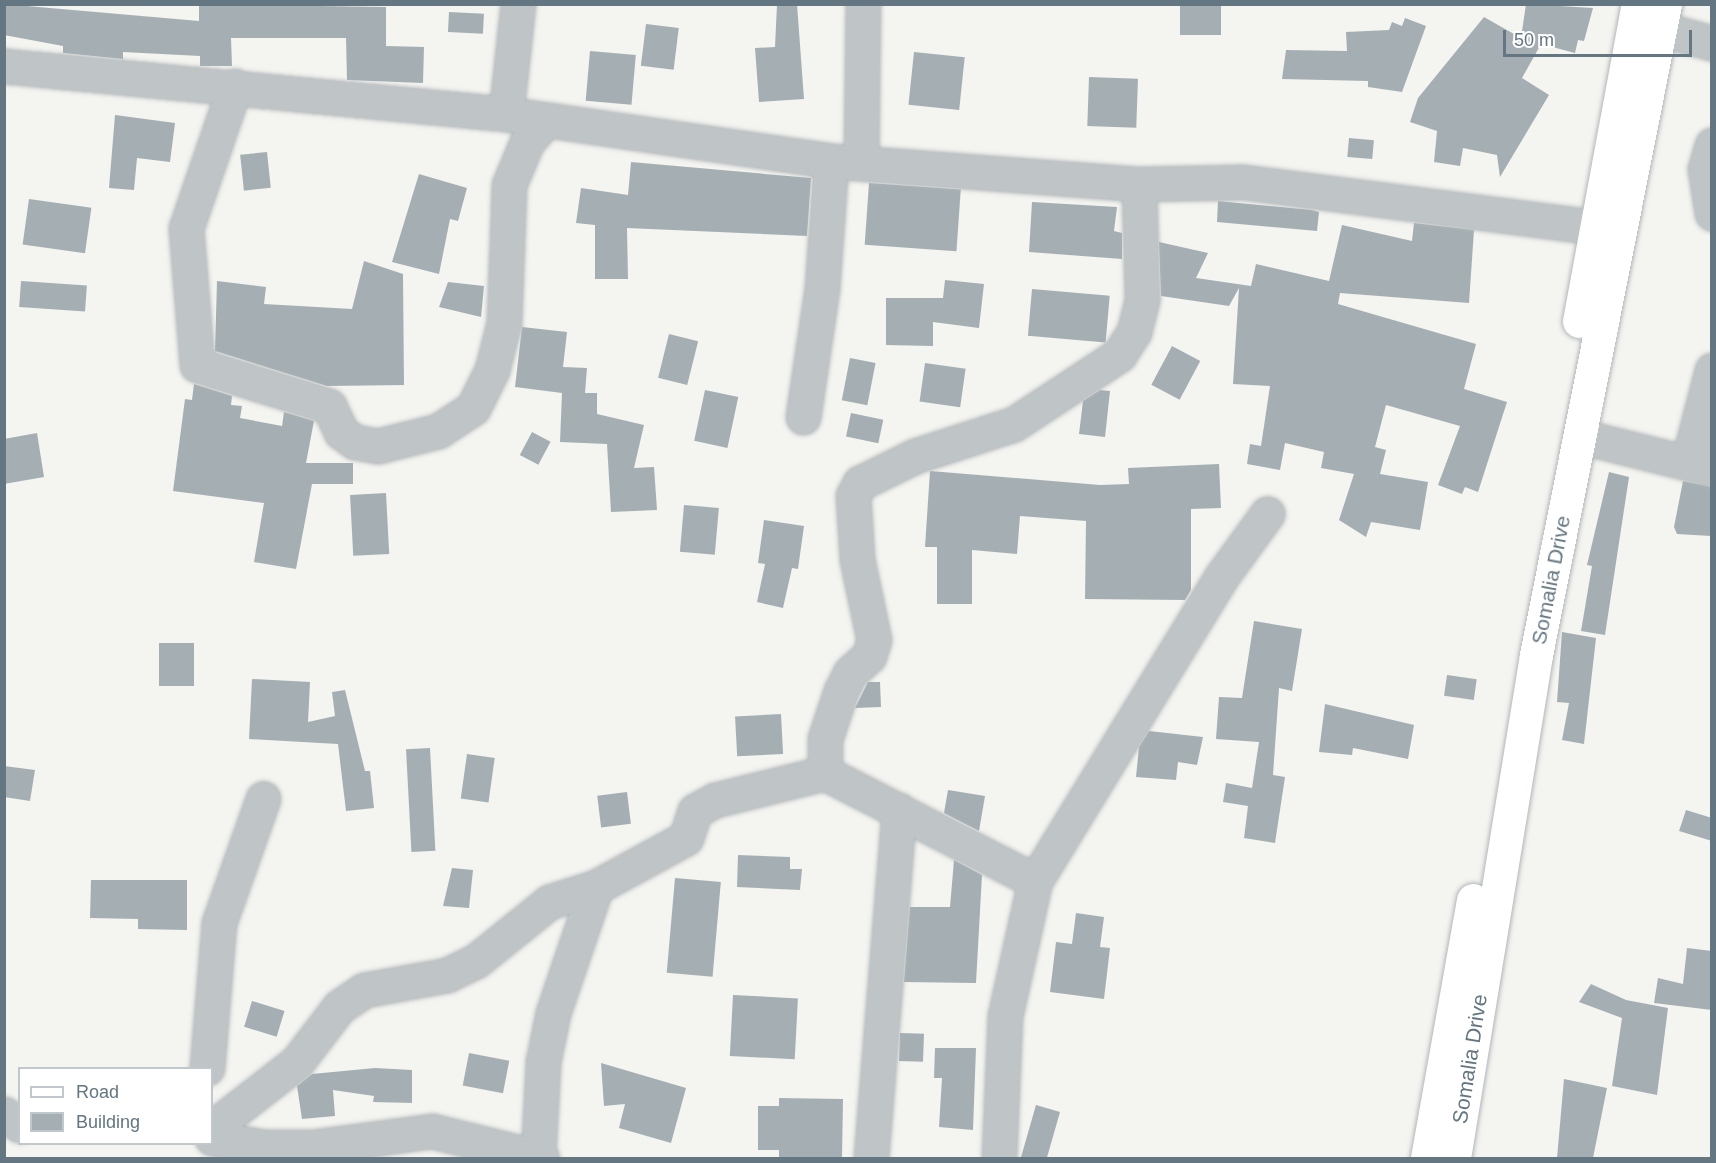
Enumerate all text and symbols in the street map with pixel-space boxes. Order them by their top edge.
scale bar [1506,18,1695,56]
text: 50 m [1514,30,1554,50]
street label: Somalia Drive [1526,513,1576,647]
street label: Somalia Drive [1447,992,1493,1126]
legend [18,1067,213,1145]
text: Road [76,1082,119,1102]
text: Building [76,1112,140,1132]

